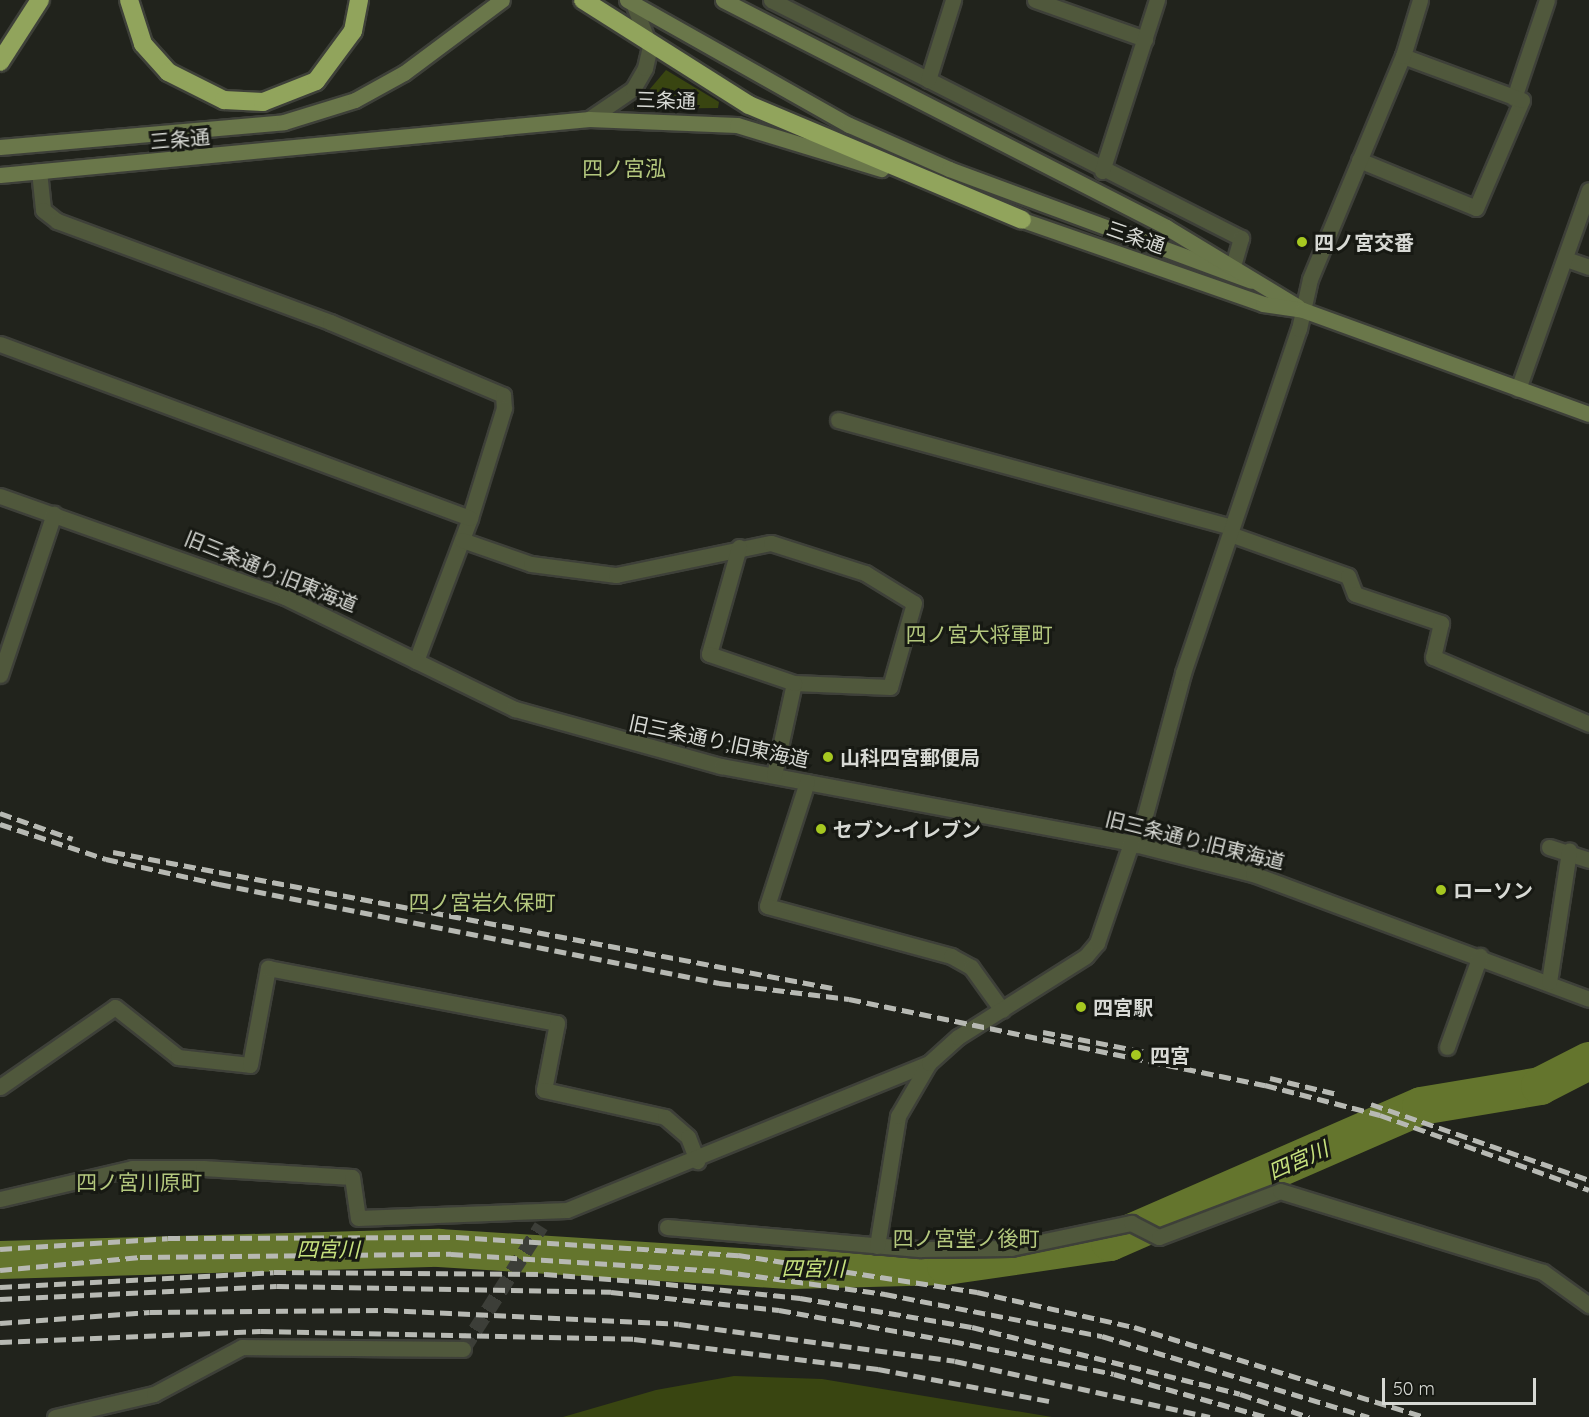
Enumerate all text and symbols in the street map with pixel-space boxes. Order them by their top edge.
street label: 三条通 [636,87,696,113]
street label: 三条通 [149,124,211,154]
district label: 四ノ宮泓 [582,155,666,181]
street label: 三条通 [1104,216,1168,258]
place label: 四ノ宮交番 [1314,230,1414,254]
marker: 四ノ宮交番 [1295,235,1309,249]
street label: 旧三条通り;旧東海道 [181,525,361,617]
district label: 四ノ宮大将軍町 [906,621,1052,647]
street label: 旧三条通り;旧東海道 [627,710,811,772]
place label: 山科四宮郵便局 [840,745,980,769]
marker: 山科四宮郵便局 [821,750,835,764]
street label: 旧三条通り;旧東海道 [1103,806,1287,874]
place label: セブン-イレブン [833,817,981,841]
marker: セブン-イレブン [814,822,828,836]
place label: ローソン [1453,878,1533,902]
marker: ローソン [1434,883,1448,897]
district label: 四ノ宮岩久保町 [409,889,555,915]
place label: 四宮駅 [1093,995,1153,1019]
marker: 四宮駅 [1074,1000,1088,1014]
place label: 四宮 [1150,1043,1190,1067]
marker: 四宮 [1127,1046,1145,1064]
water label: 四宮川 [1264,1136,1332,1184]
district label: 四ノ宮川原町 [76,1169,202,1195]
district label: 四ノ宮堂ノ後町 [893,1225,1039,1251]
water label: 四宮川 [297,1236,359,1262]
water label: 四宮川 [782,1255,844,1281]
scale bar [1385,1366,1540,1404]
text: 50 m [1393,1377,1435,1400]

